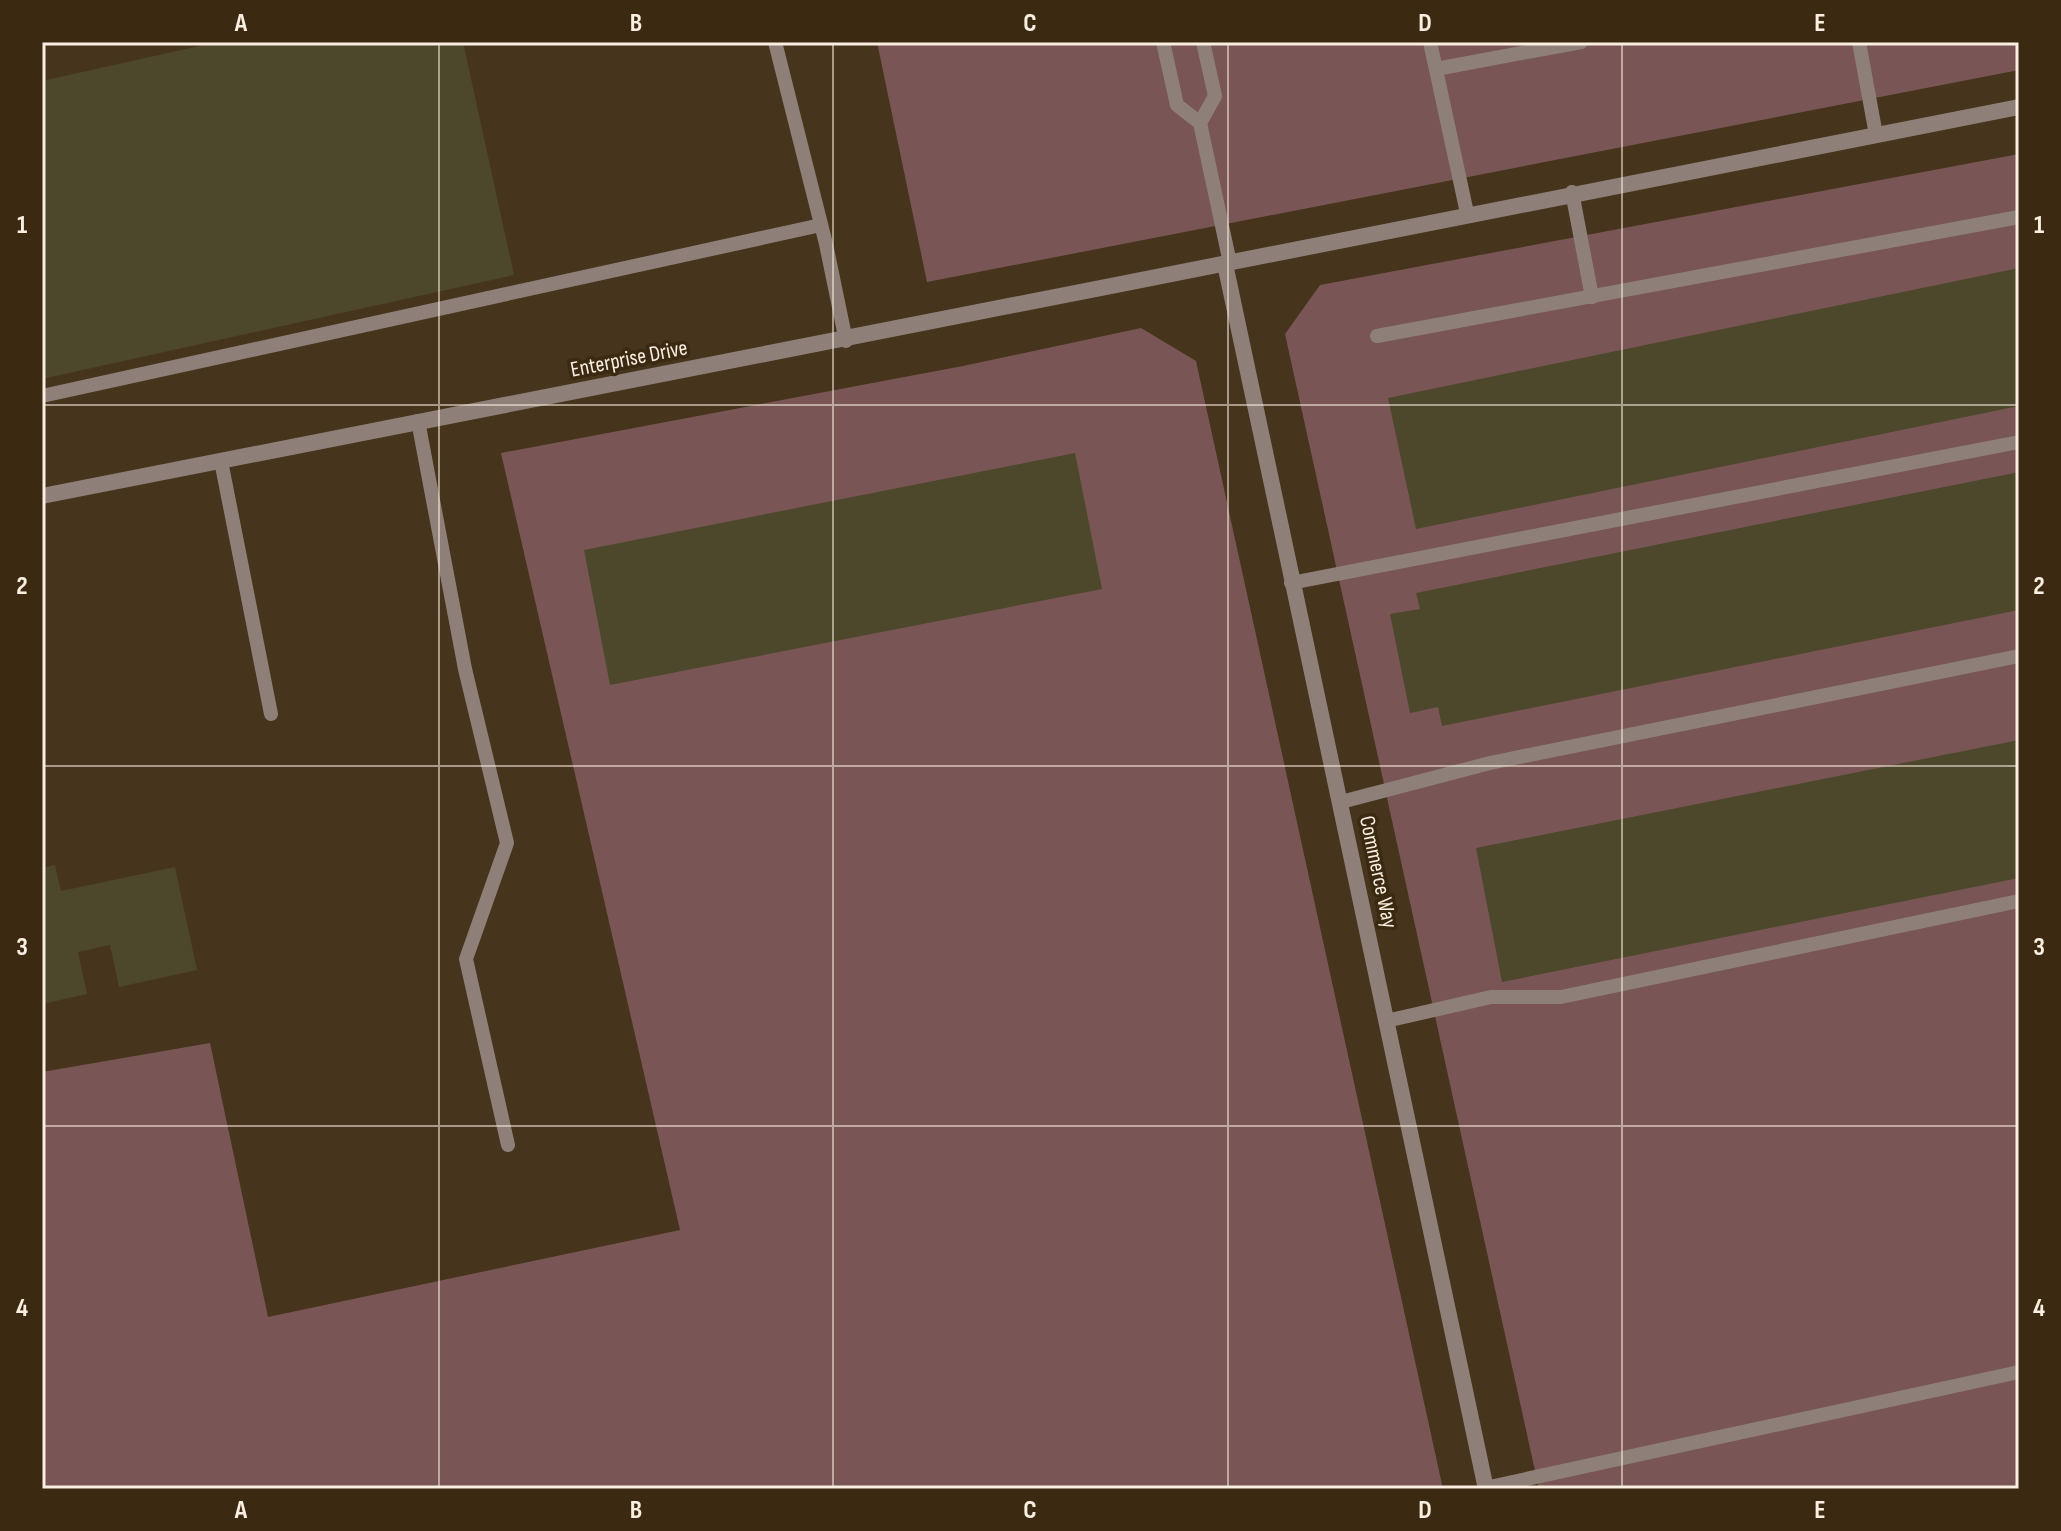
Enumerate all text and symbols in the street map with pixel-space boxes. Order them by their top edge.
text: A [234,8,248,39]
text: B [630,8,642,39]
text: C [1023,8,1037,39]
text: D [1418,8,1432,39]
text: E [1814,8,1826,39]
text: 1 [17,210,27,241]
text: 1 [2034,210,2044,241]
street label: Enterprise Drive [568,334,690,384]
text: 2 [16,571,28,602]
text: 2 [2033,571,2045,602]
street label: Commerce Way [1353,813,1403,931]
text: 3 [16,932,28,963]
text: 3 [2033,932,2045,963]
text: 4 [16,1293,28,1324]
text: 4 [2033,1293,2045,1324]
text: A [234,1495,248,1526]
text: B [630,1495,642,1526]
text: C [1023,1495,1037,1526]
text: D [1418,1495,1432,1526]
text: E [1814,1495,1826,1526]

